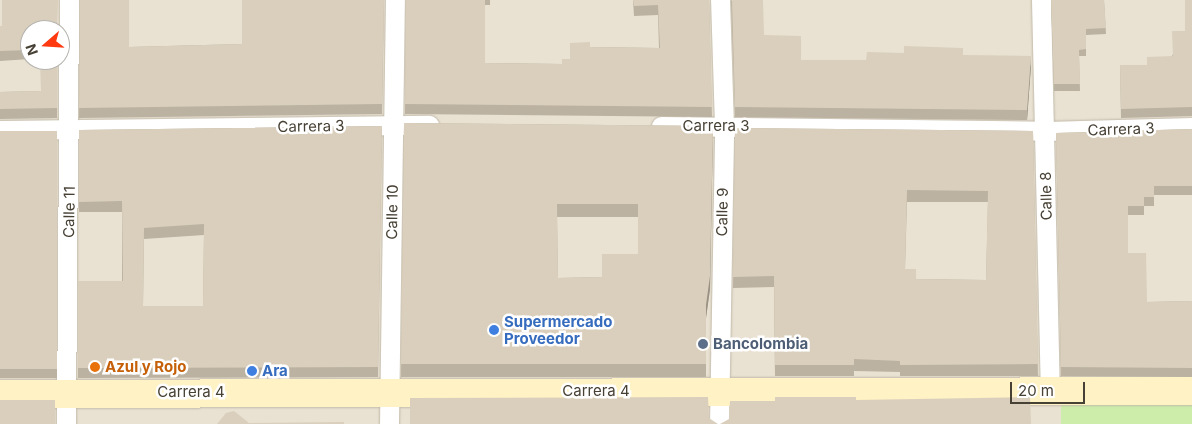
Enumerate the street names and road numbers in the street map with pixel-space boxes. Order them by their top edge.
street label: Carrera 3 [277,116,345,136]
street label: Carrera 3 [683,117,749,135]
street label: Carrera 3 [1087,119,1155,139]
street label: Calle 8 [1037,171,1055,221]
street label: Calle 10 [383,184,401,240]
street label: Calle 11 [60,186,78,238]
street label: Calle 9 [713,187,731,237]
street label: Carrera 4 [562,382,630,400]
street label: Carrera 4 [157,383,225,401]

